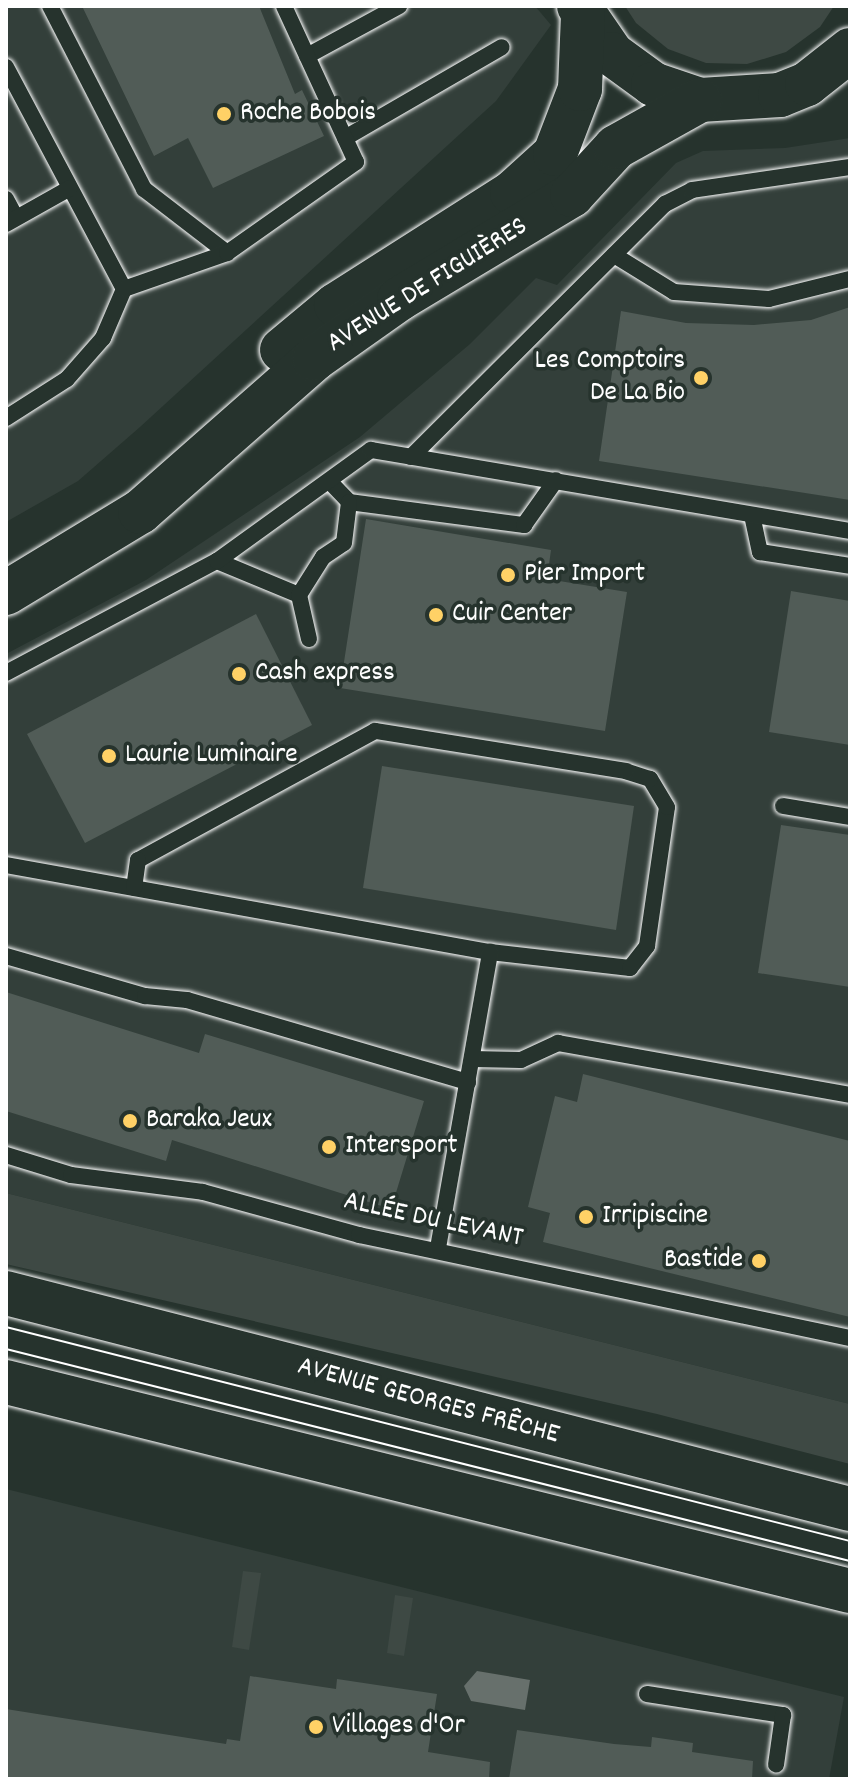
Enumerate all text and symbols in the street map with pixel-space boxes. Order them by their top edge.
place label: Roche Bobois [240,97,376,131]
marker: Roche Bobois [215,105,233,123]
street label: AVENUE DE FIGUIÈRES [321,211,535,361]
place label: Les Comptoirs De La Bio [535,345,685,411]
marker: Les Comptoirs De La Bio [692,369,710,387]
place label: Pier Import [524,558,645,592]
marker: Pier Import [499,566,517,584]
place label: Cuir Center [452,598,572,632]
marker: Cuir Center [427,606,445,624]
place label: Cash express [255,657,395,691]
marker: Cash express [230,665,248,683]
place label: Laurie Luminaire [125,739,298,773]
marker: Laurie Luminaire [100,747,118,765]
place label: Baraka Jeux [146,1104,272,1138]
marker: Baraka Jeux [121,1112,139,1130]
place label: Intersport [345,1130,458,1164]
marker: Intersport [320,1138,338,1156]
street label: ALLÉE DU LEVANT [340,1186,526,1256]
place label: Irripiscine [602,1200,708,1234]
marker: Irripiscine [577,1208,595,1226]
place label: Bastide [664,1244,743,1278]
marker: Bastide [750,1252,768,1270]
street label: AVENUE GEORGES FRÊCHE [293,1351,563,1453]
place label: Villages d'Or [332,1710,465,1744]
marker: Villages d'Or [307,1718,325,1736]

